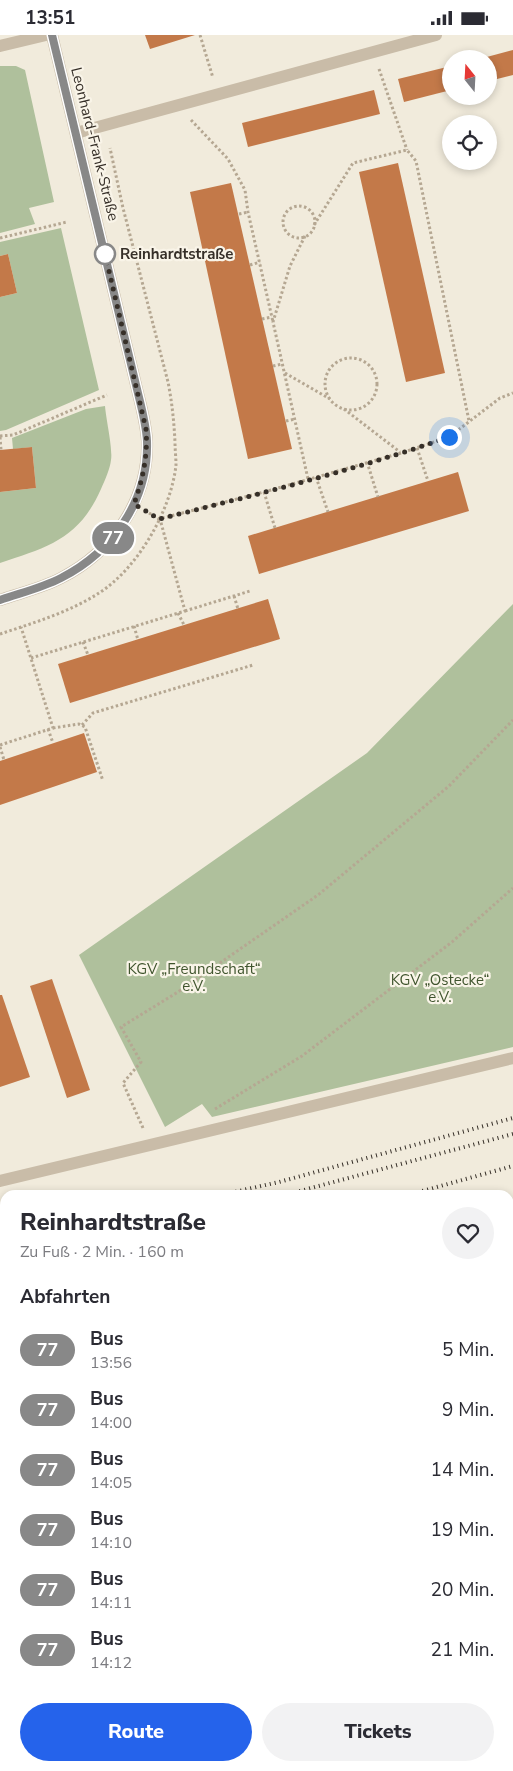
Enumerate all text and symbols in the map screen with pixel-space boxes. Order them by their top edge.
text: 13:51 [25,5,75,31]
north arrow [442,50,498,105]
map controls [442,50,497,170]
street label: Leonhard-Frank-Straße [66,65,124,223]
button: locate [442,115,497,170]
marker: Reinhardtstraße [94,243,116,265]
place label: Reinhardtstraße [120,244,233,264]
your location [437,425,462,450]
line badge: 77 [90,522,136,554]
text: 77 [102,526,124,550]
park label: KGV „Freundschaft“ e.V. [127,959,261,996]
park label: KGV „Ostecke“ e.V. [391,970,489,1007]
text: Reinhardtstraße [20,1206,206,1238]
button: heart [442,1207,494,1259]
text: Zu Fuß · 2 Min. · 160 m [20,1241,184,1263]
text: Abfahrten [20,1284,110,1310]
text: Bus [90,1326,123,1352]
text: 5 Min. [442,1337,494,1363]
text: 77 [37,1338,58,1362]
text: 13:56 [90,1352,132,1374]
text: Bus [90,1386,123,1412]
text: 9 Min. [442,1397,494,1423]
text: 77 [37,1398,58,1422]
text: 14:00 [90,1412,132,1434]
text: Bus [90,1446,123,1472]
text: 14 Min. [431,1457,494,1483]
text: 77 [37,1458,58,1482]
text: 14:05 [90,1472,132,1494]
text: Bus [90,1506,123,1532]
text: 19 Min. [431,1517,494,1543]
text: 77 [37,1518,58,1542]
text: 14:10 [90,1532,132,1554]
text: Bus [90,1566,123,1592]
text: 20 Min. [431,1577,494,1603]
text: 77 [37,1578,58,1602]
text: 14:11 [90,1592,132,1614]
text: Bus [90,1626,123,1652]
text: 21 Min. [431,1637,494,1663]
text: 77 [37,1638,58,1662]
text: 14:12 [90,1652,132,1674]
button: Route [20,1703,252,1761]
button: Tickets [262,1703,494,1761]

